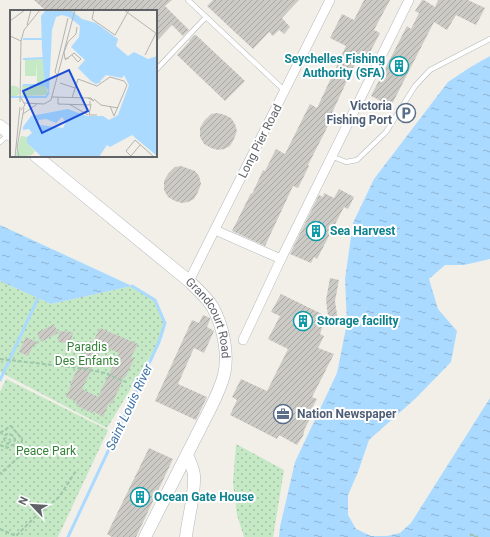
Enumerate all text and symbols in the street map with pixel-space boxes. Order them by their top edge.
inset map [10,10,157,157]
place label: Seychelles Fishing Authority (SFA) [284,52,385,80]
building icon: Seychelles Fishing Authority (SFA) [388,55,410,77]
place label: Victoria Fishing Port [326,99,393,127]
street label: Long Pier Road [235,102,285,180]
parking icon: Victoria Fishing Port [395,102,417,124]
building icon: Sea Harvest [305,220,327,242]
place label: Sea Harvest [330,224,395,238]
street label: Grandcourt Road [183,275,233,359]
building icon: Storage facility [292,310,314,332]
place label: Storage facility [317,314,400,328]
park label: Paradis Des Enfants [55,340,119,368]
water label: Saint Louis River [103,361,156,452]
office icon: Nation Newspaper [272,403,294,425]
place label: Nation Newspaper [297,407,397,421]
park label: Peace Park [16,444,77,458]
north arrow [12,485,52,525]
building icon: Ocean Gate House [129,486,151,508]
place label: Ocean Gate House [154,490,254,504]
text: N [16,495,31,507]

